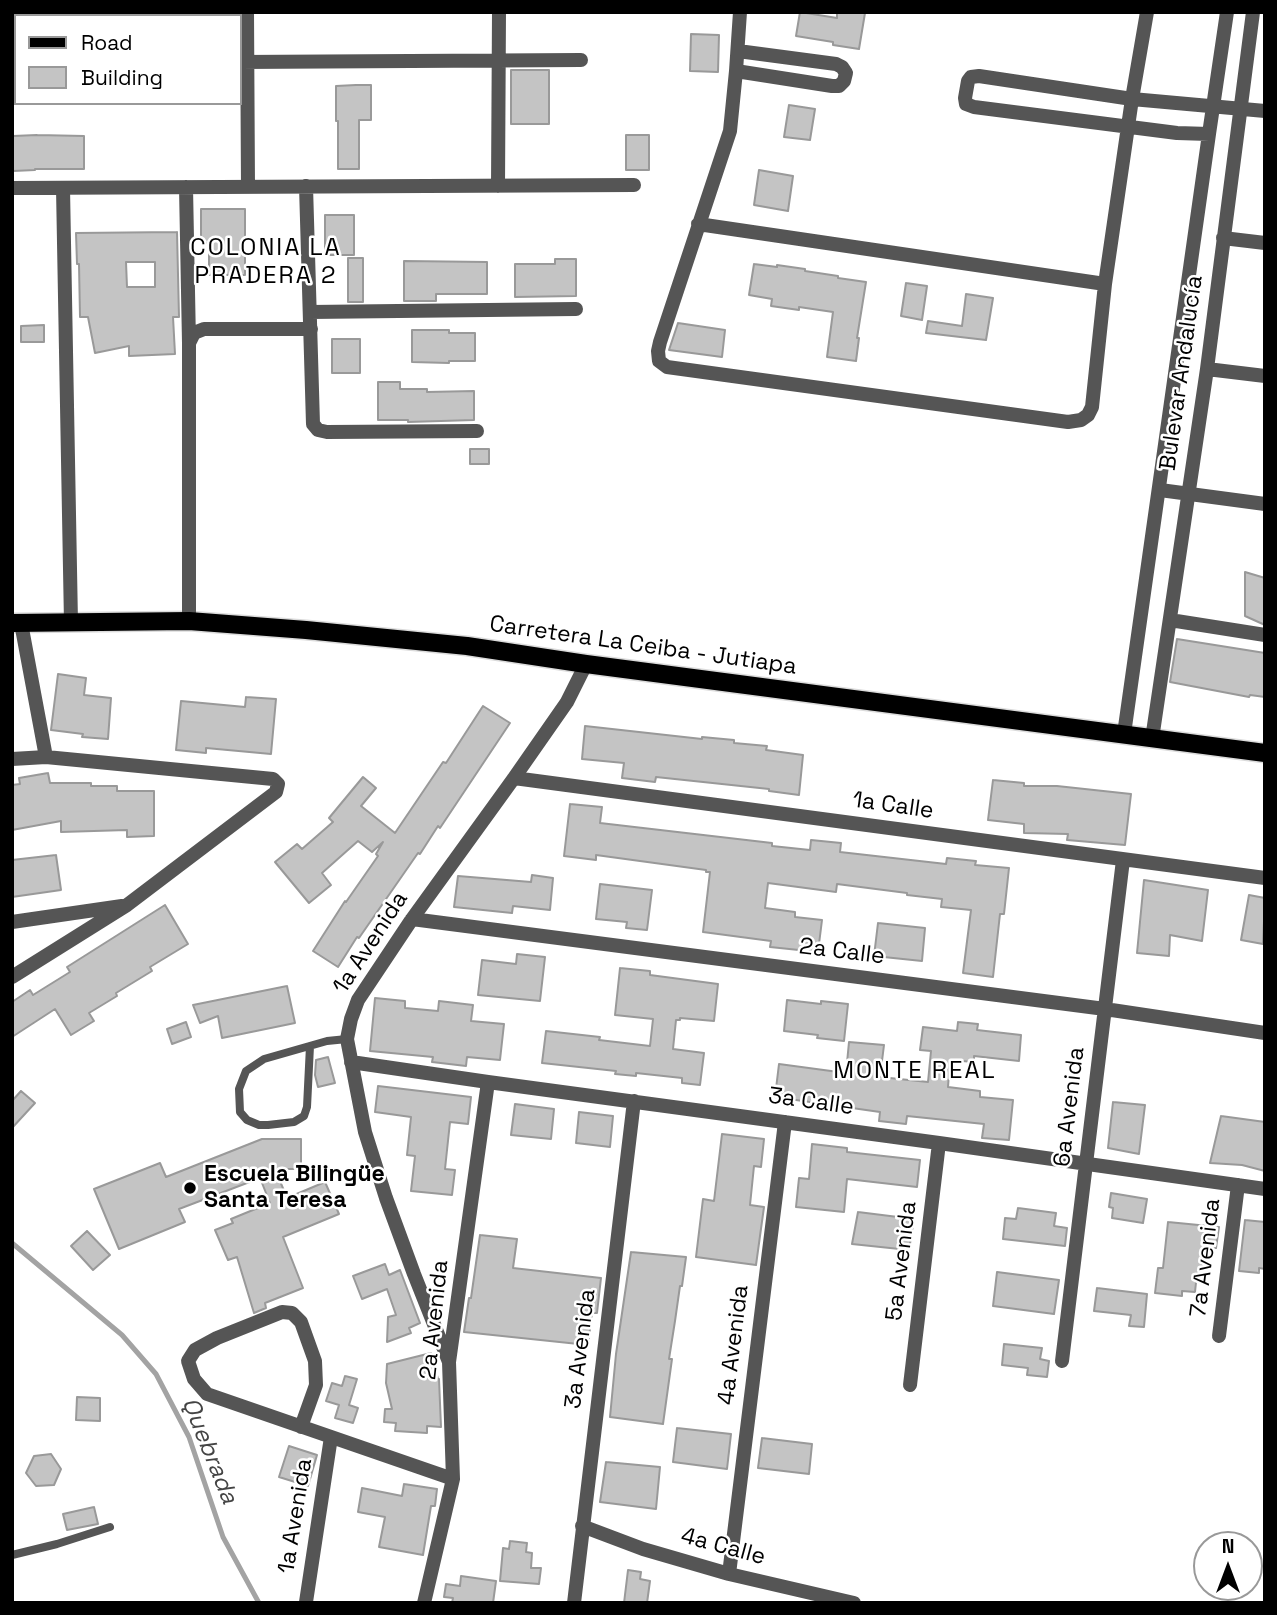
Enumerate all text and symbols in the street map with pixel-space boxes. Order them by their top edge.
legend [14,14,242,105]
text: Road [81,29,133,56]
text: Building [81,64,163,91]
district label: COLONIA LA PRADERA 2 [192,234,340,290]
street label: Bulevar Andalucía [1155,274,1209,472]
street label: Carretera La Ceiba - Jutiapa [488,611,798,681]
street label: 1a Calle [851,787,935,825]
street label: 1a Avenida [328,887,414,999]
street label: 2a Calle [798,933,886,971]
street label: 6a Avenida [1049,1045,1091,1169]
district label: MONTE REAL [835,1057,995,1085]
street label: 3a Calle [767,1082,855,1122]
place label: Escuela Bilingüe Santa Teresa [204,1161,385,1215]
marker: Escuela Bilingüe Santa Teresa [182,1180,198,1196]
street label: 7a Avenida [1185,1197,1227,1319]
street label: 5a Avenida [881,1200,923,1322]
street label: 2a Avenida [415,1259,455,1381]
street label: 4a Avenida [713,1283,755,1407]
street label: 3a Avenida [560,1288,602,1410]
water label: Quebrada [175,1394,243,1508]
street label: 1a Avenida [273,1456,319,1576]
street label: 4a Calle [678,1522,768,1572]
north arrow [1193,1531,1263,1601]
text: N [1222,1534,1234,1559]

